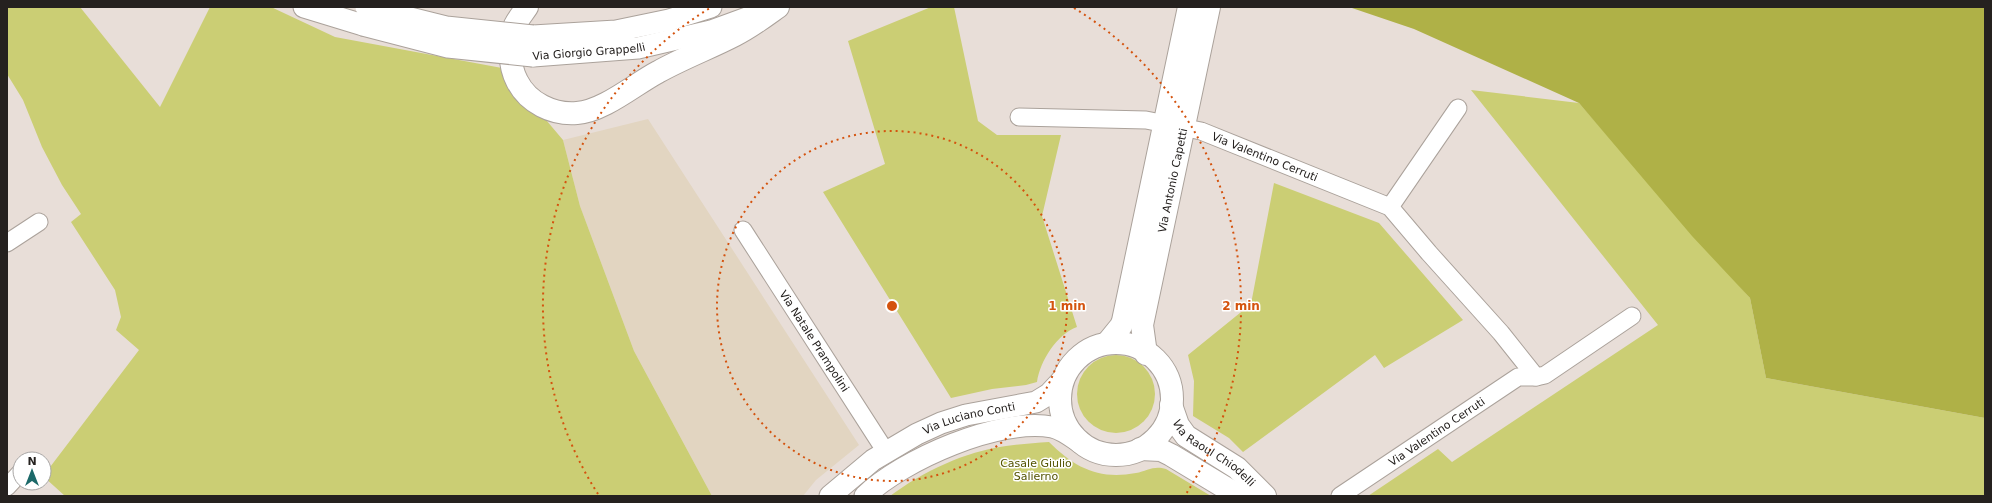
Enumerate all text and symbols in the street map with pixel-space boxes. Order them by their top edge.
street label: Via Giorgio Grappelli [532,40,647,63]
street label: Via Antonio Capetti [1155,127,1190,234]
street label: Via Valentino Cerruti [1210,130,1320,184]
street label: Via Natale Prampolini [777,288,852,394]
centre of rings [885,299,899,313]
text: 1 min [1048,299,1086,313]
text: 2 min [1222,299,1260,313]
street label: Via Valentino Cerruti [1387,395,1487,469]
street label: Via Luciano Conti [921,400,1016,437]
street label: Via Raoul Chiodelli [1170,418,1258,489]
north arrow [12,451,52,491]
text: N [27,455,37,468]
park label: Casale Giulio Salierno [1000,457,1072,483]

